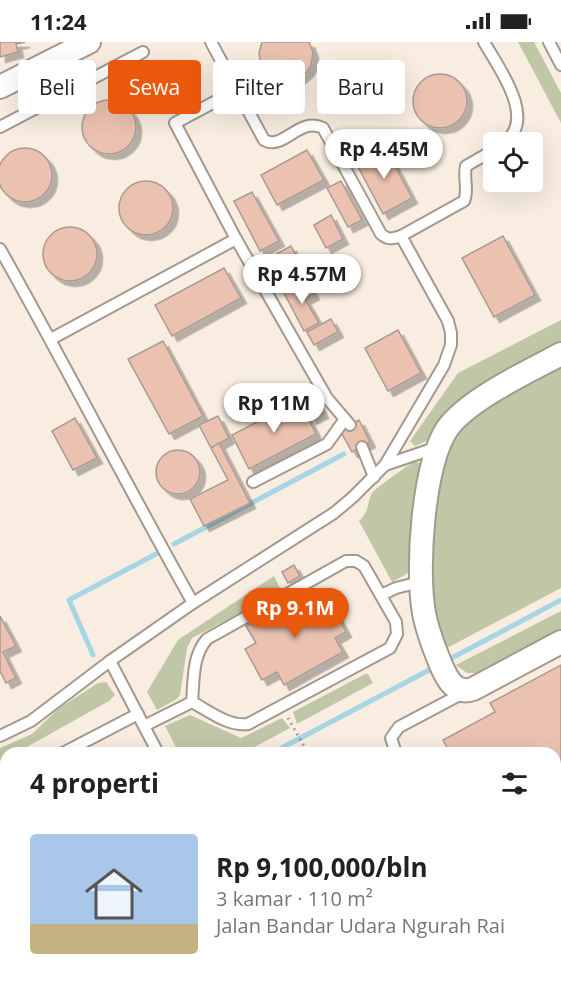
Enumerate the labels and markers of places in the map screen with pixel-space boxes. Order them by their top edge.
pin: Rp 4.45M [322,129,446,180]
pin: Rp 4.57M [240,254,364,305]
pin: Rp 11M [225,383,323,434]
pin: Rp 9.1M [240,588,350,639]

